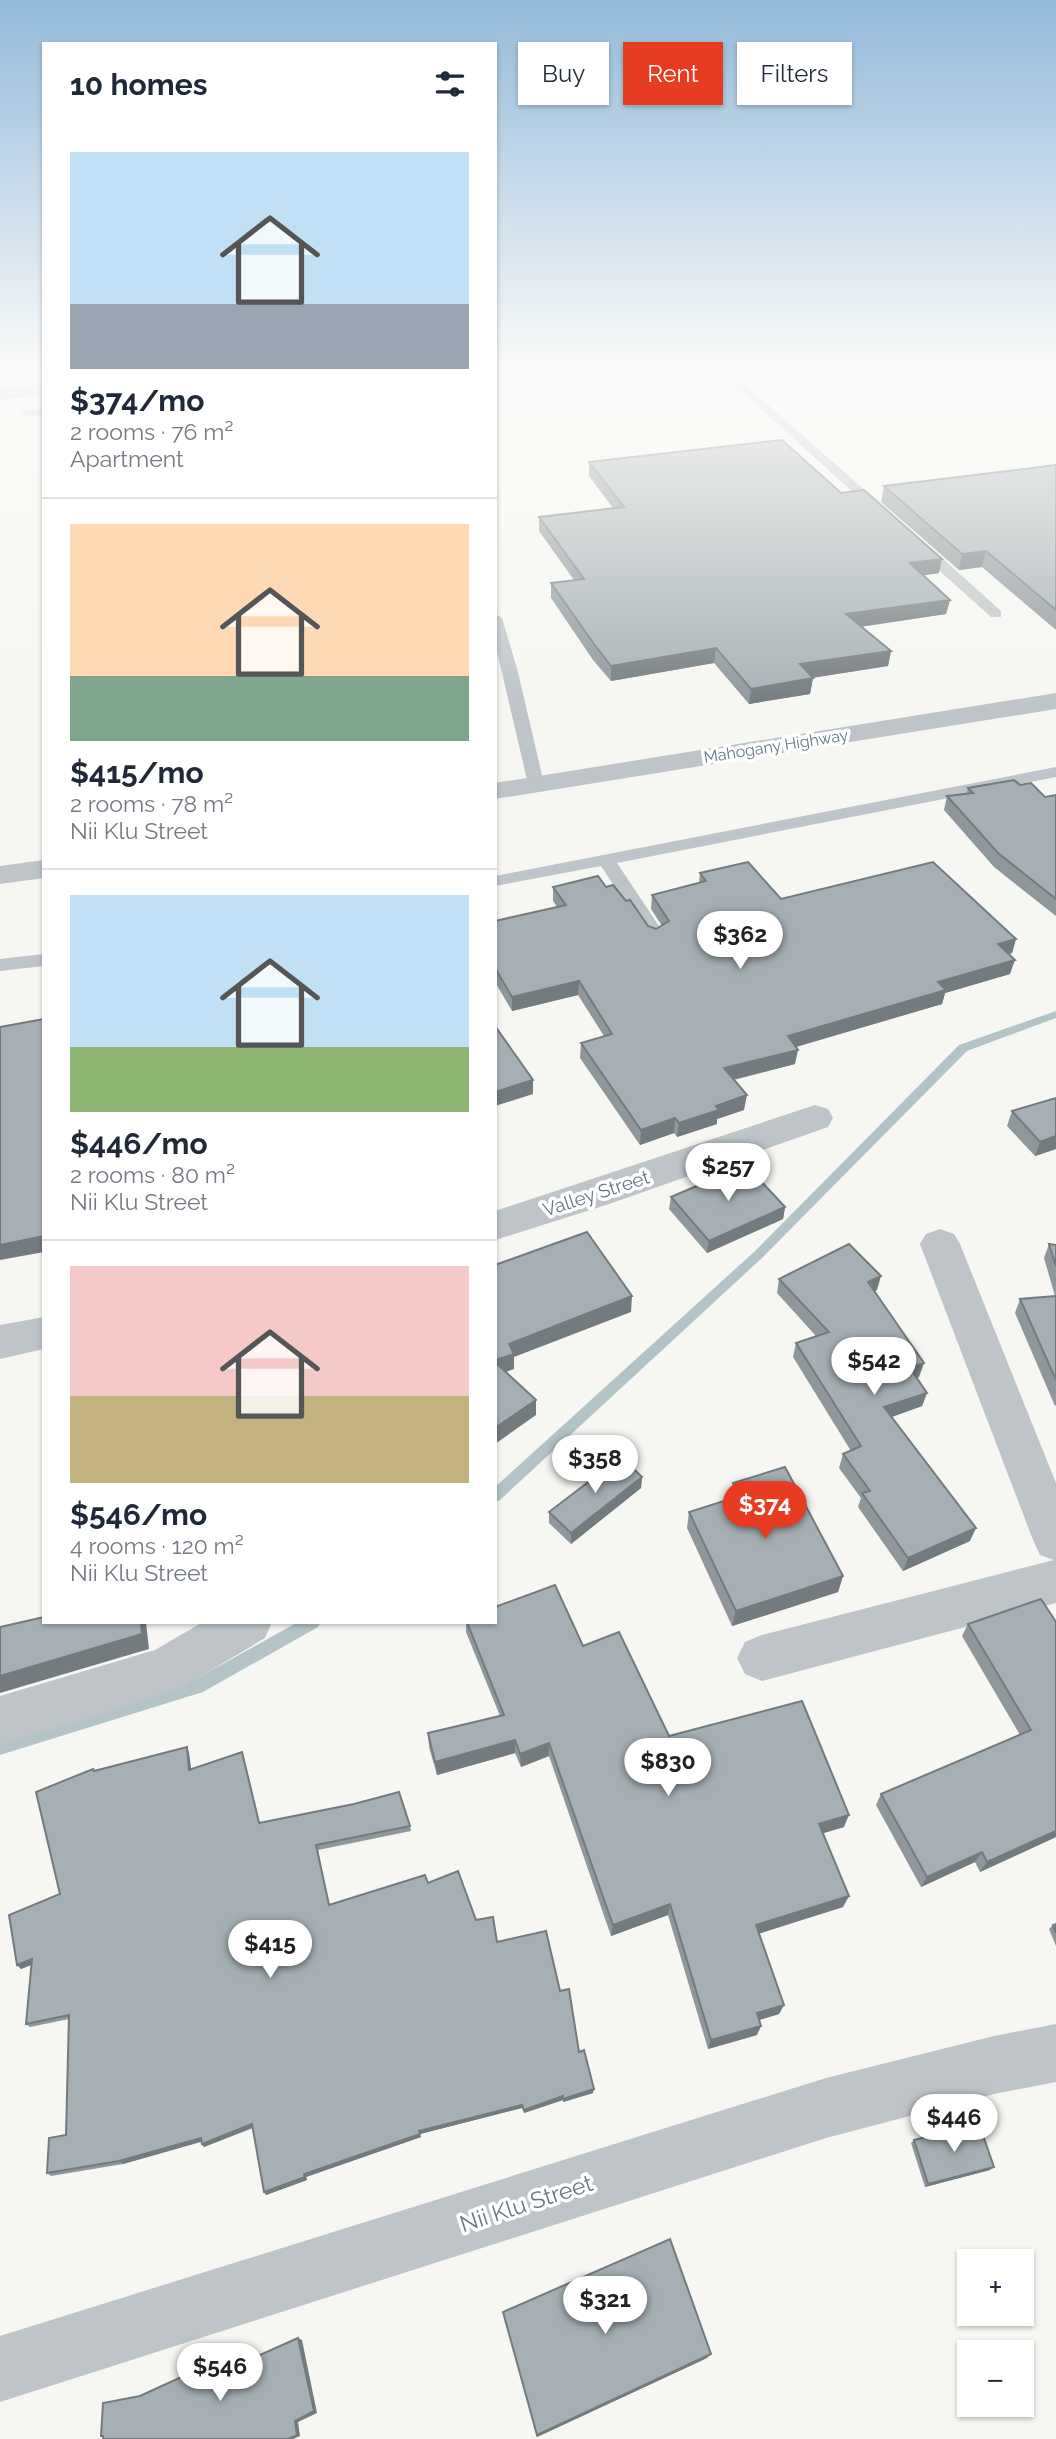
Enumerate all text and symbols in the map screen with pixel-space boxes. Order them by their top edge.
chip: Buy [518,42,609,105]
chip: Rent [623,42,723,105]
chip: Filters [737,42,852,105]
icon: filters [431,65,469,103]
text: 10 homes [70,67,207,102]
icon: home [207,197,333,323]
text: $374/mo [70,383,204,418]
text: 2 rooms · 76 m² [70,418,233,445]
text: Apartment [70,445,184,472]
icon: home [207,569,333,695]
street label: Mahogany Highway [702,725,850,767]
text: $415/mo [70,755,204,790]
text: 2 rooms · 78 m² [70,790,233,817]
text: Nii Klu Street [70,817,208,844]
pin: $362 [699,912,781,971]
text: $362 [713,920,767,947]
icon: home [207,940,333,1066]
text: $446/mo [70,1126,208,1161]
pin: $257 [687,1144,769,1203]
text: $257 [701,1152,755,1179]
text: 2 rooms · 80 m² [70,1161,235,1188]
street label: Valley Street [540,1165,653,1221]
text: Nii Klu Street [70,1188,208,1215]
icon: home [207,1311,333,1437]
pin: $542 [833,1338,915,1397]
text: $542 [847,1346,901,1373]
pin: $358 [554,1436,636,1495]
text: $358 [568,1444,622,1471]
pin: $374 [724,1482,806,1541]
text: $374 [739,1490,791,1517]
text: $546/mo [70,1497,207,1532]
text: 4 rooms · 120 m² [70,1532,244,1559]
text: Nii Klu Street [70,1559,208,1586]
pin: $830 [627,1738,709,1798]
text: $830 [640,1747,696,1774]
pin: $415 [229,1920,311,1980]
text: $415 [244,1929,296,1956]
pin: $446 [913,2094,995,2154]
text: $446 [927,2103,981,2130]
street label: Nii Klu Street [456,2169,596,2237]
map controls [957,2249,1034,2417]
button: + [957,2249,1034,2326]
pin: $321 [564,2276,646,2336]
text: $321 [579,2285,631,2312]
button: − [957,2340,1034,2417]
pin: $546 [179,2344,261,2403]
text: $546 [193,2352,247,2379]

